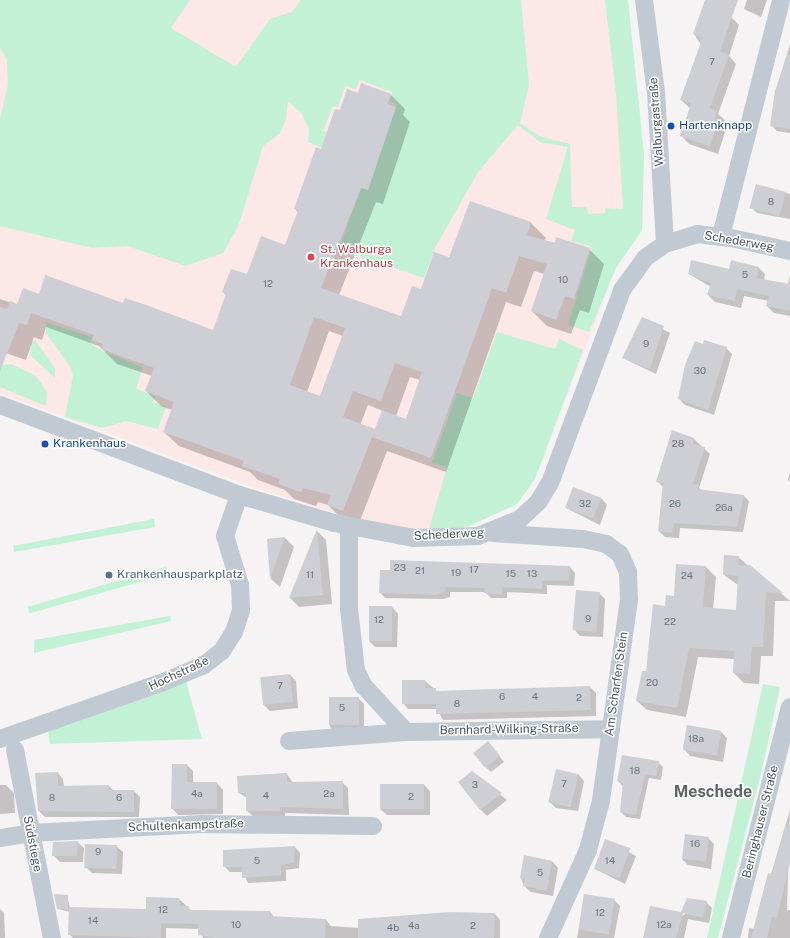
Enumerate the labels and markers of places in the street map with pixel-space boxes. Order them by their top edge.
place label: Hartenknapp [679,119,752,133]
marker: Hartenknapp [666,121,676,131]
place label: St. Walburga Krankenhaus [320,243,393,271]
marker: St. Walburga Krankenhaus [305,251,317,263]
place label: Krankenhaus [53,437,126,451]
marker: Krankenhaus [40,439,50,449]
place label: Krankenhausparkplatz [117,568,243,582]
marker: Krankenhausparkplatz [104,570,114,580]

